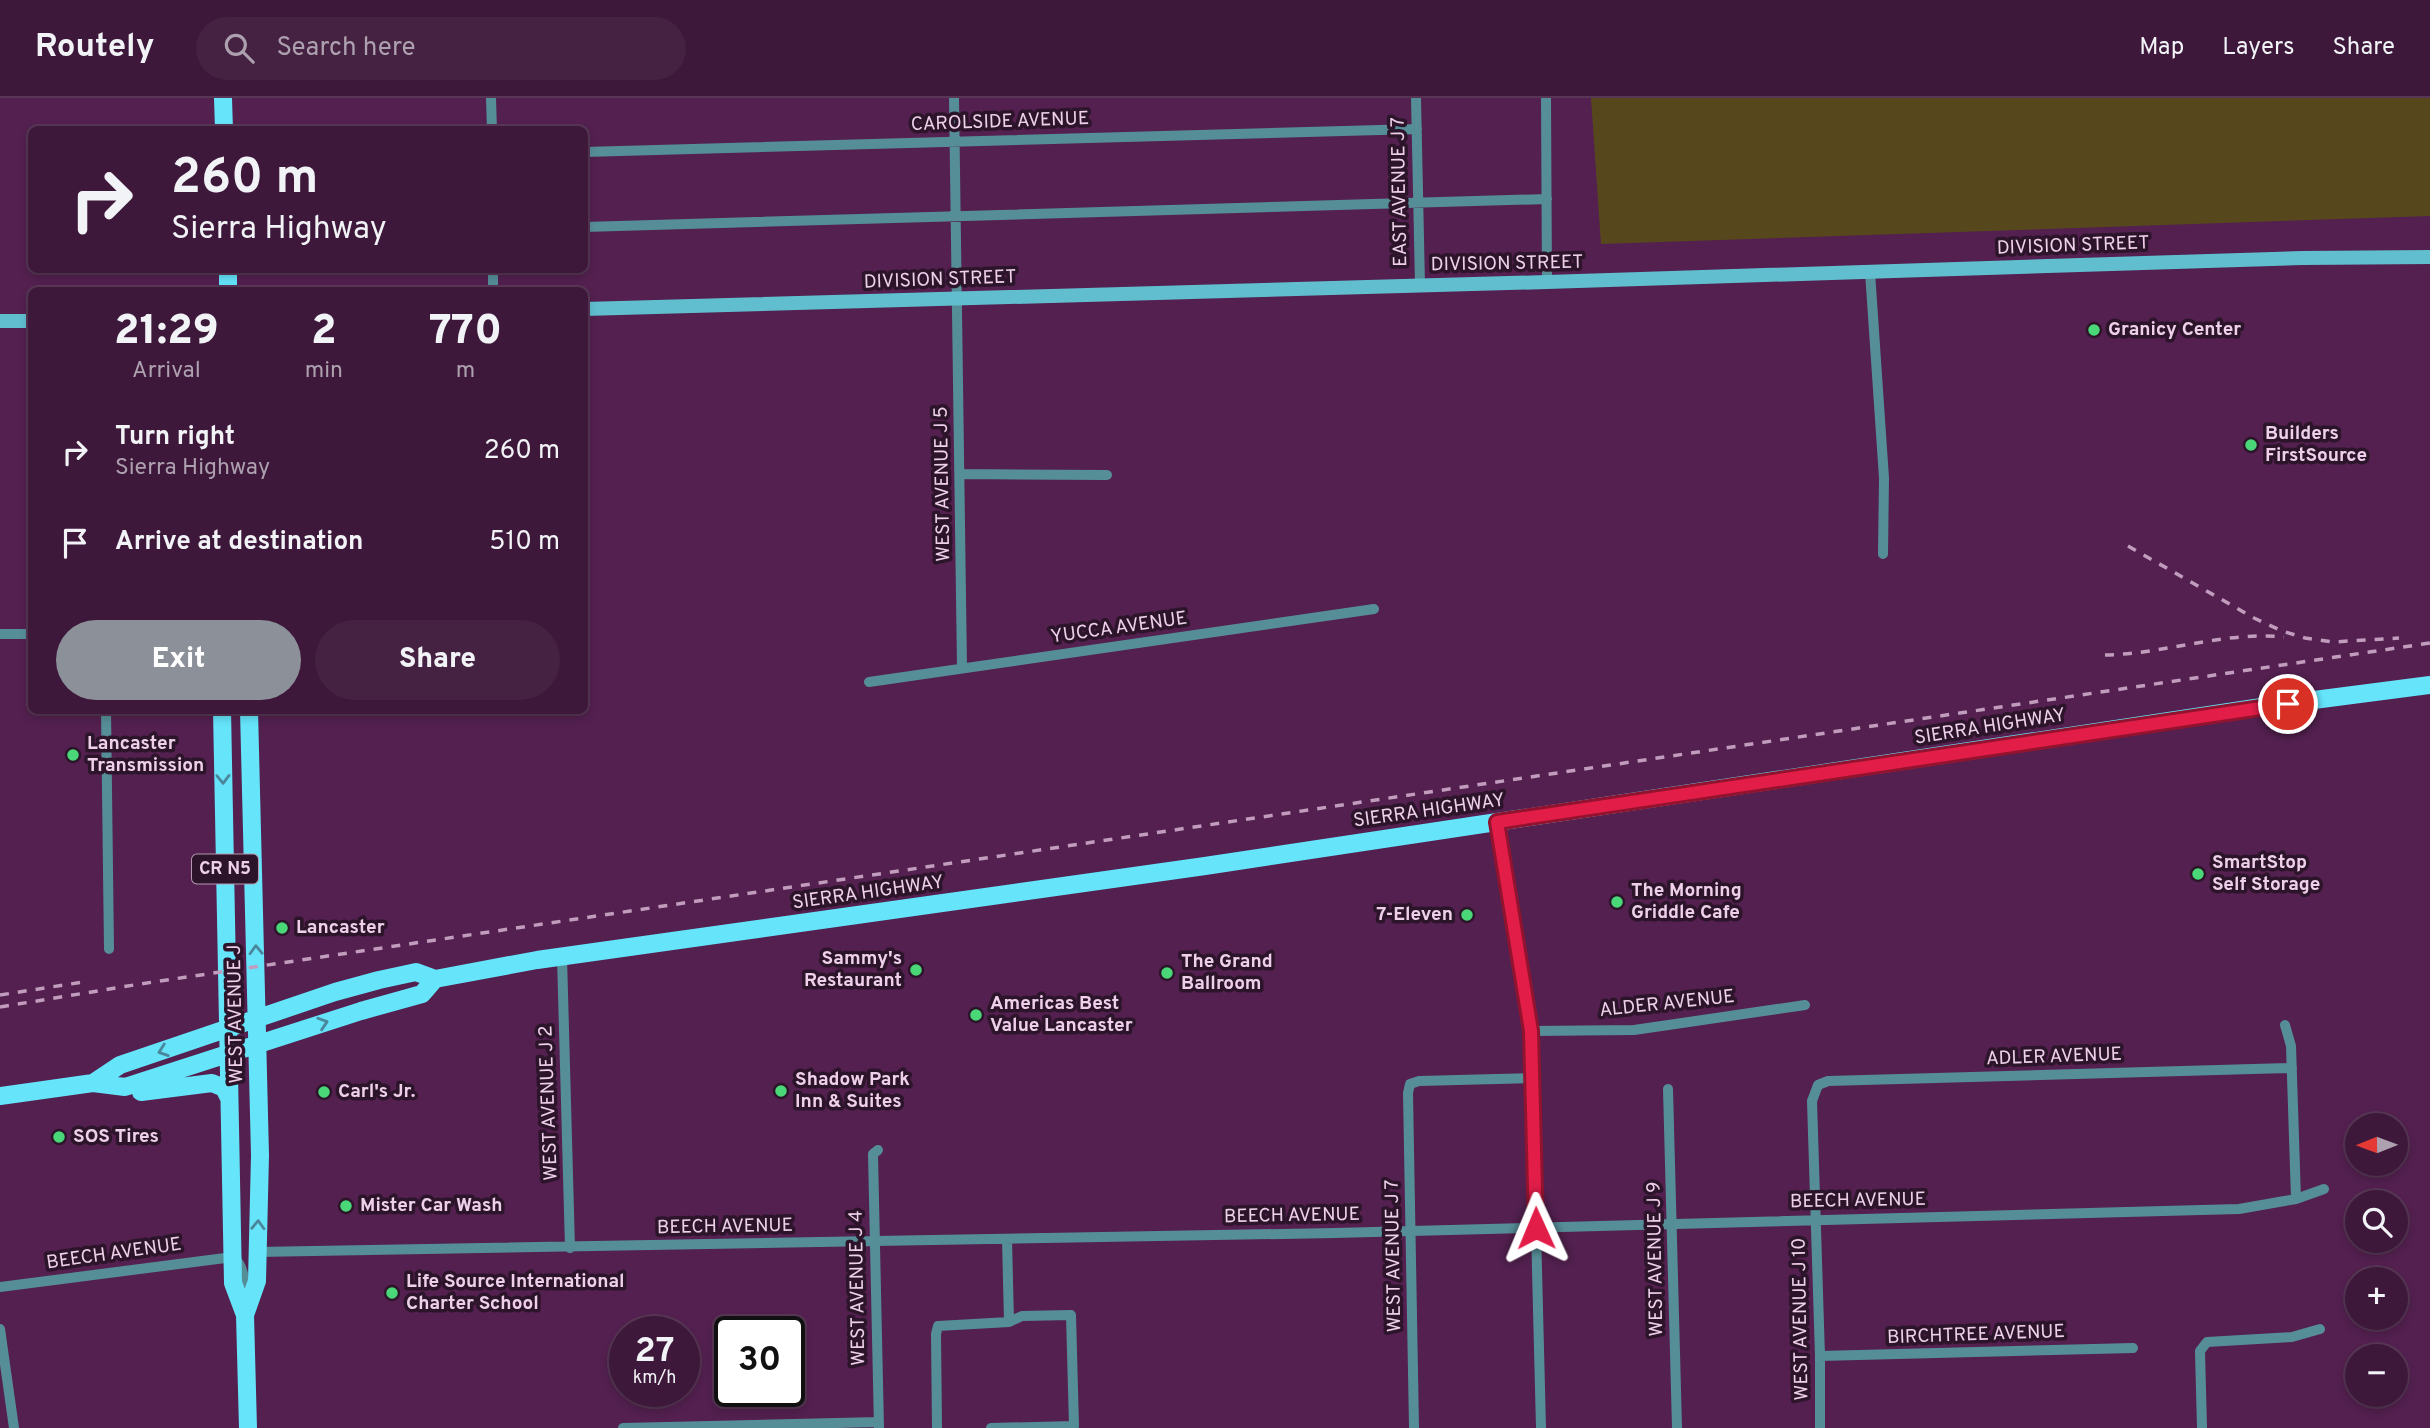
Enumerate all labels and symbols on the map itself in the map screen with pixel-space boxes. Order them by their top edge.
street label: CAROLSIDE AVENUE [910,107,1090,137]
street label: EAST AVENUE J 7 [1387,117,1413,267]
street label: DIVISION STREET [1996,231,2150,261]
street label: DIVISION STREET [1430,251,1584,277]
street label: DIVISION STREET [863,265,1017,295]
place label: Granicy Center [2108,318,2241,342]
marker: Granicy Center [2086,322,2102,338]
street label: WEST AVENUE J 5 [930,406,956,562]
place label: Builders FirstSource [2265,422,2367,468]
marker: Builders FirstSource [2243,437,2259,453]
street label: YUCCA AVENUE [1049,607,1189,649]
pin [2258,674,2318,734]
street label: SIERRA HIGHWAY [1913,703,2067,751]
place label: Lancaster Transmission [87,732,204,778]
marker: Lancaster Transmission [65,747,81,763]
one-way arrow [215,774,231,784]
street label: SIERRA HIGHWAY [1352,788,1506,834]
place label: SmartStop Self Storage [2212,851,2320,897]
road number: CR N5 [192,854,258,884]
marker: SmartStop Self Storage [2190,866,2206,882]
street label: SIERRA HIGHWAY [791,870,945,916]
place label: The Morning Griddle Cafe [1631,879,1742,925]
marker: The Morning Griddle Cafe [1609,894,1625,910]
place label: 7-Eleven [1376,903,1453,927]
marker: 7-Eleven [1459,907,1475,923]
place label: Lancaster [296,916,385,940]
marker: Lancaster [274,920,290,936]
street label: WEST AVENUE J [223,944,249,1084]
one-way arrow [248,945,264,955]
place label: Sammy's Restaurant [804,947,902,993]
place label: The Grand Ballroom [1181,950,1273,996]
marker: Sammy's Restaurant [908,962,924,978]
marker: The Grand Ballroom [1159,965,1175,981]
street label: ALDER AVENUE [1598,985,1736,1023]
place label: Americas Best Value Lancaster [990,992,1133,1038]
marker: Americas Best Value Lancaster [968,1007,984,1023]
one-way arrow [316,1017,329,1031]
street label: WEST AVENUE J 2 [534,1025,564,1181]
one-way arrow [158,1043,170,1057]
street label: ADLER AVENUE [1986,1043,2122,1071]
place label: Shadow Park Inn & Suites [795,1068,910,1114]
place label: Carl's Jr. [338,1080,416,1104]
marker: Shadow Park Inn & Suites [773,1083,789,1099]
marker: Carl's Jr. [316,1084,332,1100]
north arrow [2345,1113,2408,1176]
place label: SOS Tires [73,1125,159,1149]
marker: SOS Tires [51,1129,67,1145]
street label: WEST AVENUE J 7 [1381,1179,1407,1333]
street label: WEST AVENUE J 9 [1643,1181,1669,1337]
street label: BEECH AVENUE [1790,1188,1926,1214]
position arrow [1499,1191,1573,1265]
place label: Mister Car Wash [360,1194,503,1218]
marker: Mister Car Wash [338,1198,354,1214]
street label: BEECH AVENUE [1224,1203,1360,1229]
street label: WEST AVENUE J 4 [845,1210,871,1366]
street label: BEECH AVENUE [657,1214,793,1240]
one-way arrow [250,1219,266,1229]
street label: BEECH AVENUE [45,1233,183,1275]
street label: WEST AVENUE J 10 [1788,1237,1814,1401]
place label: Life Source International Charter School [406,1270,625,1316]
marker: Life Source International Charter School [384,1285,400,1301]
speed limit sign: 30 [714,1316,805,1407]
street label: BIRCHTREE AVENUE [1887,1320,2065,1350]

